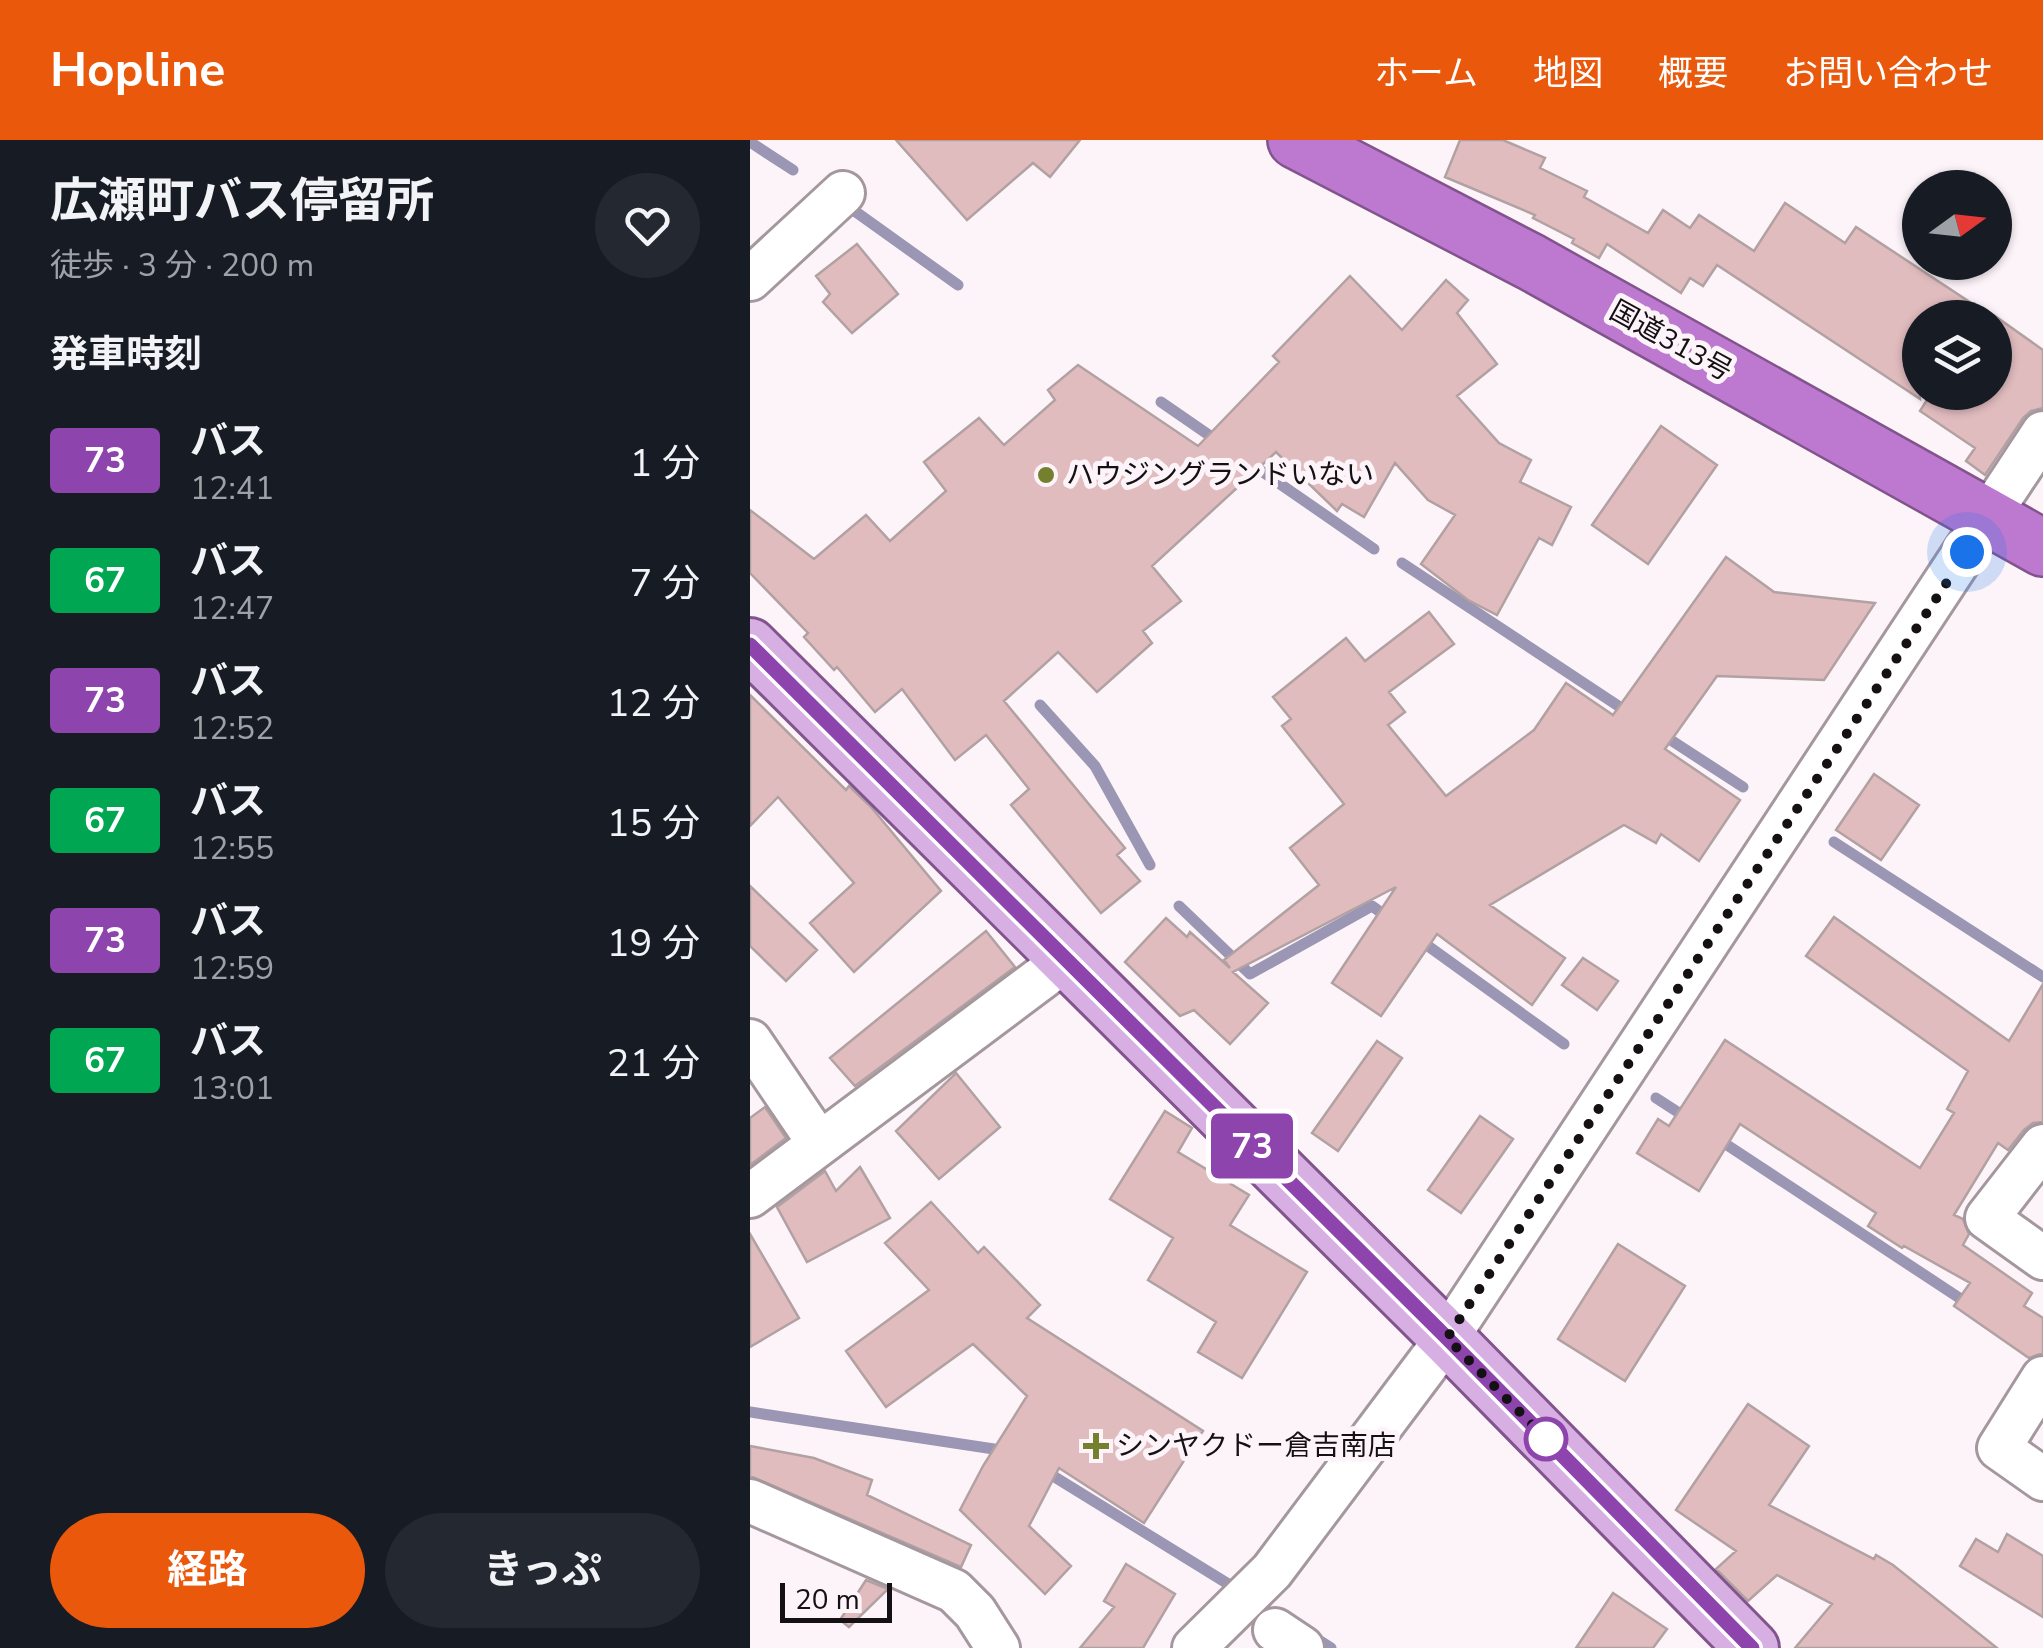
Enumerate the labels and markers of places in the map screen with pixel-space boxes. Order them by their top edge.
place label: ハウジングランドいない [1066,456,1374,494]
marker: ハウジングランドいない [1035,464,1057,486]
unlabelled marker [1525,1418,1567,1460]
place label: シンヤクドー倉吉南店 [1116,1427,1396,1465]
marker: シンヤクドー倉吉南店 [1085,1435,1107,1457]

